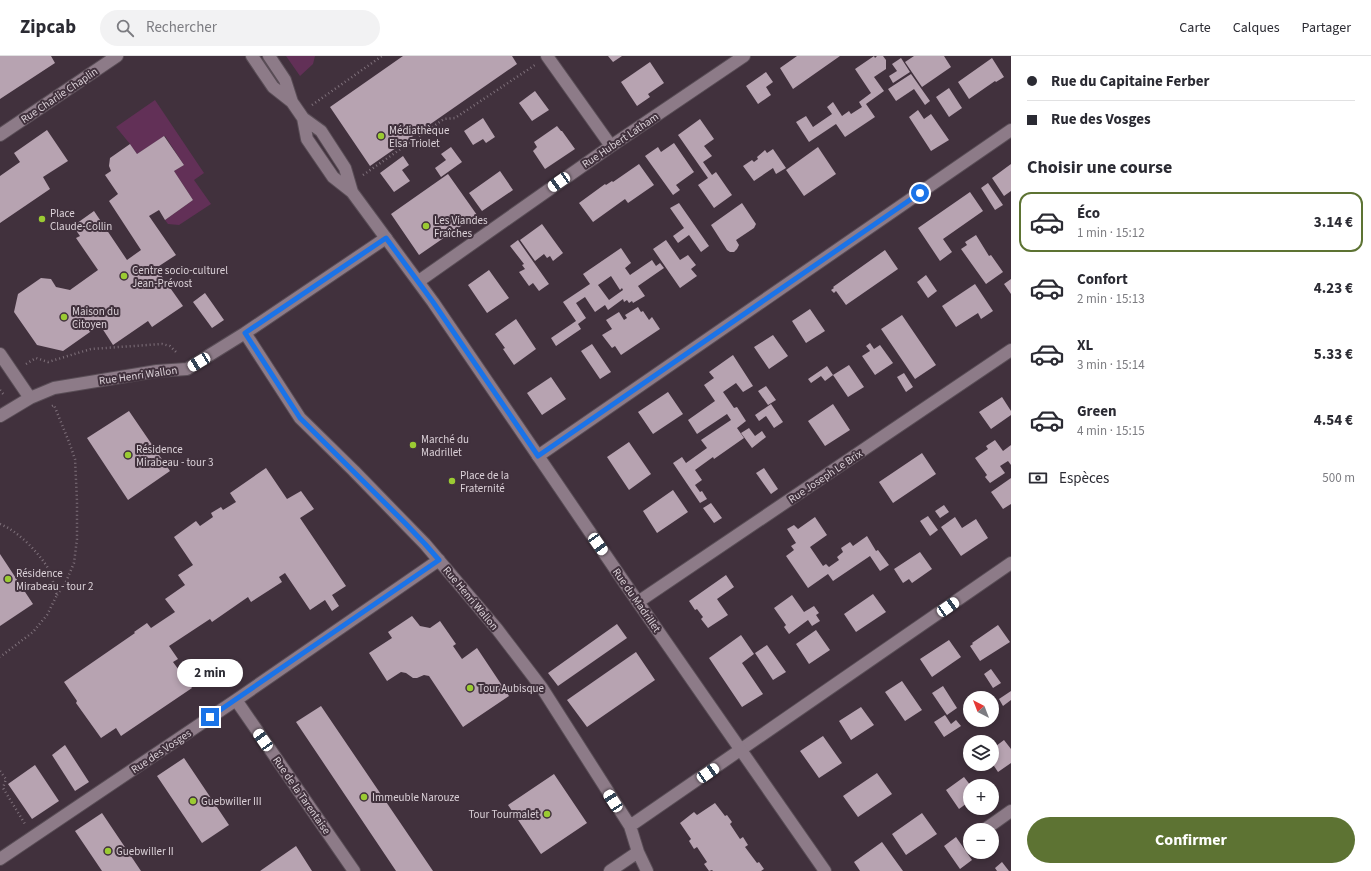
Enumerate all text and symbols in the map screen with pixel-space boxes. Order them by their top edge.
search box [100,10,380,46]
text: Zipcab [20,14,76,41]
icon: search [114,17,136,39]
text: Rechercher [146,17,217,38]
text: Carte [1179,18,1211,38]
text: Calques [1233,18,1280,38]
text: Partager [1302,18,1351,38]
street label: Rue Charlie Chaplin [18,64,101,127]
text: Rue du Capitaine Ferber [1051,71,1209,92]
street label: Rue Hubert Latham [579,109,662,172]
text: Rue des Vosges [1051,109,1151,130]
place label: Médiathèque Elsa Triolet [389,123,450,151]
marker: Médiathèque Elsa Triolet [376,131,386,141]
text: Choisir une course [1027,155,1172,180]
car [546,170,572,194]
route start [911,184,929,202]
text: Éco [1077,203,1100,224]
icon: car [1029,204,1065,240]
place label: Place Claude-Collin [50,206,112,234]
text: 3.14 € [1314,212,1353,233]
place label: Les Viandes Fraîches [434,213,488,241]
marker: Place Claude-Collin [37,214,47,224]
marker: Les Viandes Fraîches [421,221,431,231]
text: 1 min · 15:12 [1077,224,1145,242]
place label: Centre socio-culturel Jean-Prévost [132,263,228,291]
text: Confort [1077,269,1128,290]
icon: car [1029,270,1065,306]
marker: Centre socio-culturel Jean-Prévost [119,271,129,281]
text: 4.23 € [1314,278,1353,299]
text: 2 min · 15:13 [1077,290,1145,308]
place label: Maison du Citoyen [72,304,119,332]
marker: Maison du Citoyen [59,312,69,322]
text: XL [1077,335,1093,356]
icon: car [1029,336,1065,372]
text: 5.33 € [1314,344,1353,365]
car [186,351,212,373]
text: 3 min · 15:14 [1077,356,1145,374]
street label: Rue Henri Wallon [98,363,178,388]
text: Green [1077,401,1117,422]
icon: car [1029,402,1065,438]
text: 4.54 € [1314,410,1353,431]
text: 4 min · 15:15 [1077,422,1145,440]
place label: Marché du Madrillet [421,432,469,460]
marker: Marché du Madrillet [408,440,418,450]
place label: Résidence Mirabeau - tour 3 [136,442,214,470]
street label: Rue Joseph Le Brix [785,446,865,507]
marker: Résidence Mirabeau - tour 3 [123,450,133,460]
icon: cash [1027,467,1049,489]
place label: Place de la Fraternité [460,468,509,496]
text: Espèces [1059,468,1109,489]
text: 500 m [1322,469,1355,487]
marker: Place de la Fraternité [447,476,457,486]
car [586,531,610,557]
street label: Rue Henri Wallon [440,563,502,633]
street label: Rue du Madrillet [609,565,664,636]
place label: Résidence Mirabeau - tour 2 [16,566,94,594]
marker: Résidence Mirabeau - tour 2 [3,574,13,584]
car [935,595,961,619]
callout: 2 min [177,659,243,687]
text: 2 min [194,664,226,682]
place label: Tour Aubisque [478,681,545,696]
marker: Tour Aubisque [465,683,475,693]
north arrow [963,691,999,727]
map controls [963,691,999,859]
route end [201,708,219,726]
street label: Rue des Vosges [128,725,195,777]
car [251,727,275,753]
button: layers [963,735,999,771]
street label: Rue de la Tarentaise [269,753,334,838]
car [695,761,721,785]
button: + [963,779,999,815]
car [601,788,625,814]
place label: Immeuble Narouze [372,790,460,805]
marker: Immeuble Narouze [359,792,369,802]
place label: Guebwiller III [201,794,262,809]
marker: Guebwiller III [188,796,198,806]
place label: Tour Tourmalet [468,807,539,822]
marker: Tour Tourmalet [542,809,552,819]
button: Confirmer [1027,817,1355,863]
button: − [963,823,999,859]
place label: Guebwiller II [116,844,174,859]
marker: Guebwiller II [103,846,113,856]

